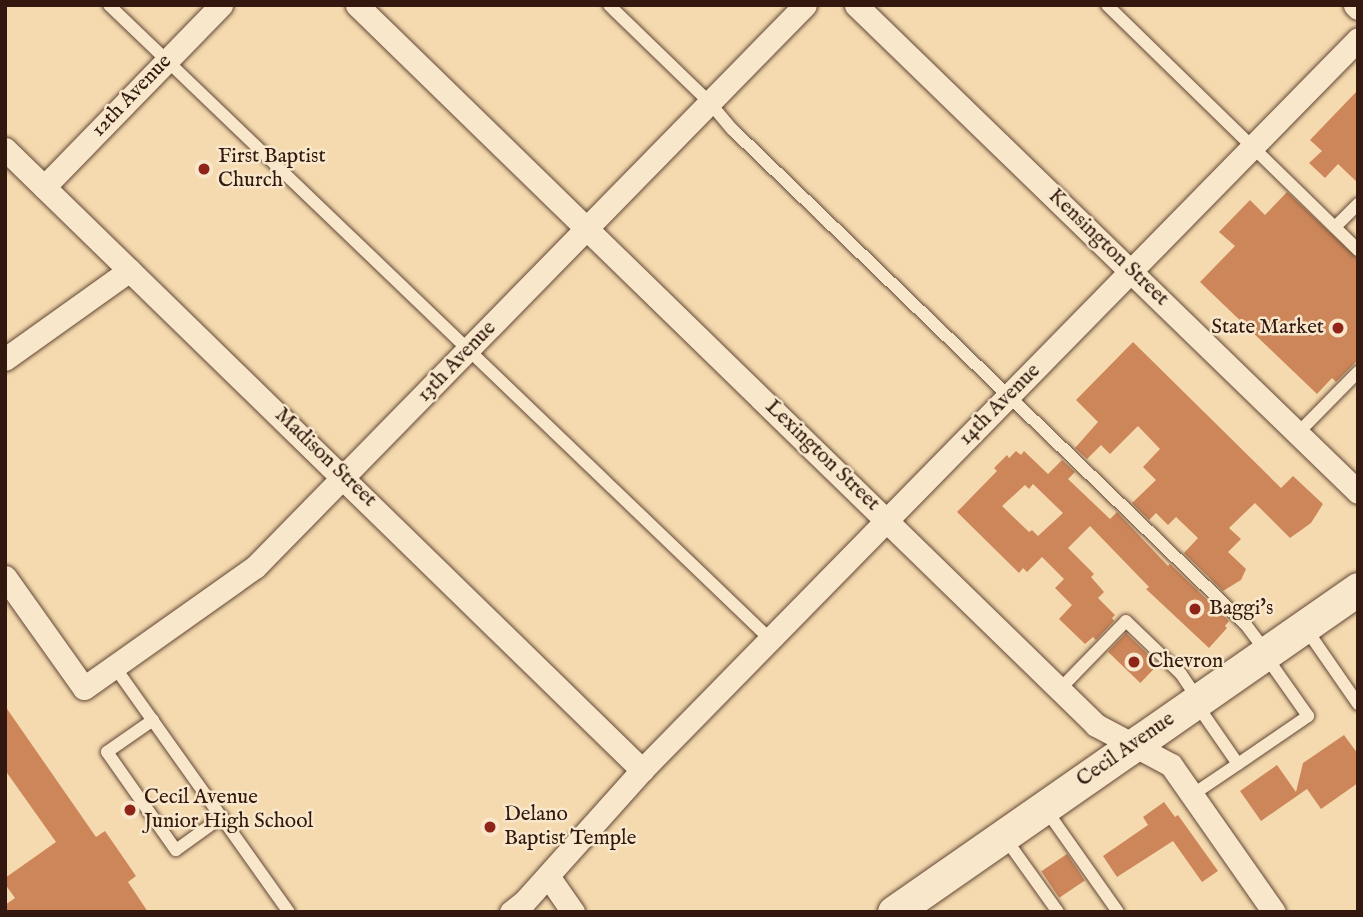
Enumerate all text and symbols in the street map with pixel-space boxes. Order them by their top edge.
street label: 12th Avenue [87,50,177,142]
place label: First Baptist Church [218,144,326,194]
marker: First Baptist Church [196,161,212,177]
street label: Kensington Street [1042,184,1174,312]
place label: State Market [1211,315,1324,341]
street label: 13th Avenue [412,316,502,408]
marker: State Market [1330,320,1346,336]
street label: 14th Avenue [954,359,1046,451]
street label: Lexington Street [759,395,885,517]
street label: Madison Street [269,403,381,513]
place label: Baggi's [1209,596,1273,622]
marker: Baggi's [1187,601,1203,617]
place label: Chevron [1148,649,1223,675]
marker: Chevron [1126,654,1142,670]
street label: Cecil Avenue [1072,707,1180,793]
place label: Cecil Avenue Junior High School [144,785,313,835]
marker: Cecil Avenue Junior High School [122,802,138,818]
place label: Delano Baptist Temple [504,802,636,852]
marker: Delano Baptist Temple [482,819,498,835]

